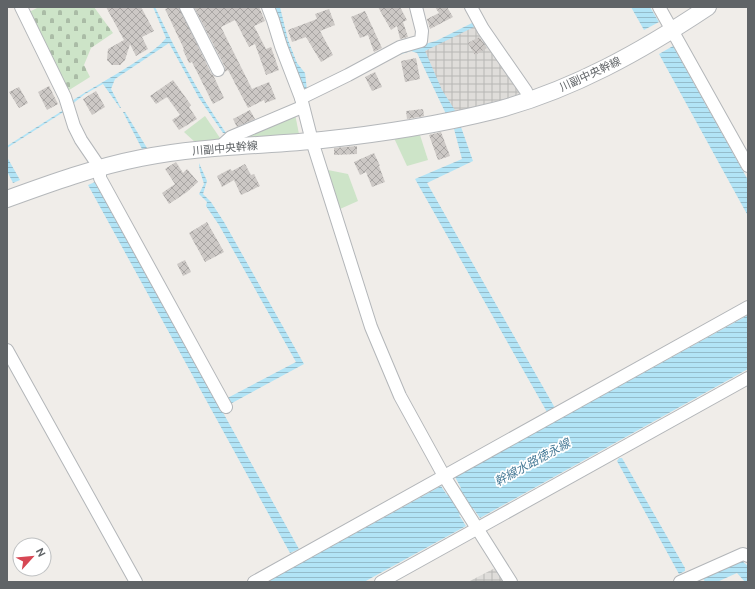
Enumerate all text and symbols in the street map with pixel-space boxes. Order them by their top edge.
street label: 川副中央幹線 [558,55,622,93]
street label: 川副中央幹線 [192,139,258,157]
water label: 幹線水路徳永線 [492,435,574,488]
north arrow [12,537,52,577]
text: N [34,546,48,559]

